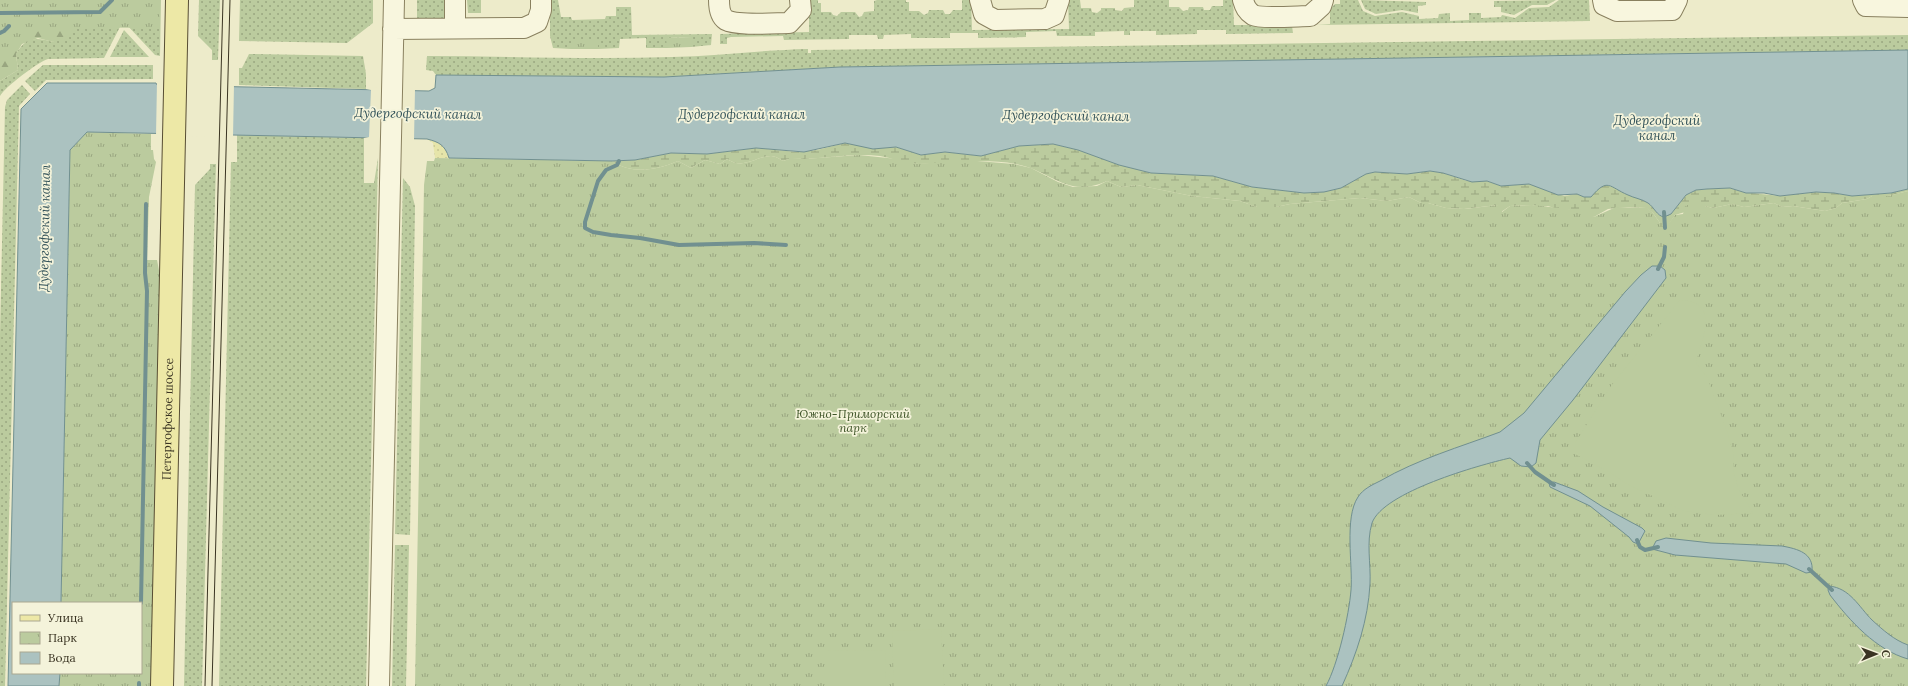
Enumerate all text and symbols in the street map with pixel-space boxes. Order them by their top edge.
water label: Дудергофский канал [353,104,482,123]
water label: Дудергофский канал [678,106,806,123]
water label: Дудергофский канал [1001,106,1130,125]
water label: Дудергофский канал [1613,112,1701,144]
water label: Дудергофский канал [35,164,54,293]
street label: Петергофское шоссе [159,357,176,480]
park label: Южно-Приморский парк [796,406,911,435]
legend [12,602,142,674]
text: Улица [47,610,84,625]
text: Парк [48,630,77,645]
north arrow [1856,634,1896,674]
text: Вода [48,650,76,665]
text: С [1879,650,1893,658]

